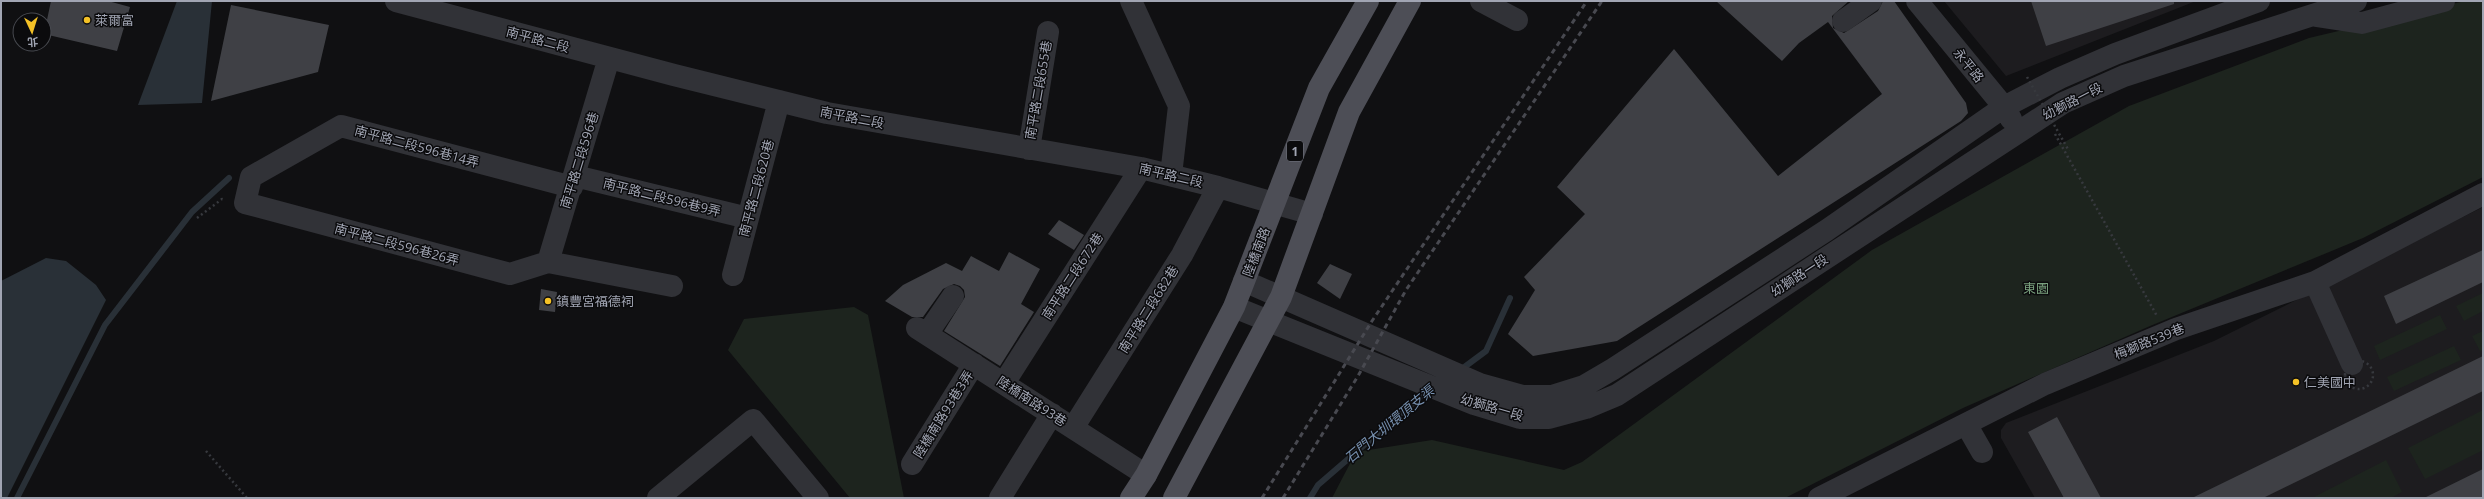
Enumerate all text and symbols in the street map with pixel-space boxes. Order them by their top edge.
place label: 萊爾富 [95,11,134,29]
north arrow [12,12,52,52]
marker: 萊爾富 [82,15,92,25]
street label: 南平路二段 [504,22,572,56]
text: 北 [27,35,39,50]
street label: 南平路二段655巷 [1020,39,1056,141]
street label: 永平路 [1950,44,1988,86]
street label: 幼獅路一段 [2039,78,2105,124]
street label: 南平路二段 [818,102,886,132]
street label: 南平路二段596巷 [556,109,602,211]
street label: 南平路二段596巷14弄 [353,121,481,171]
street label: 南平路二段620巷 [734,137,778,239]
road number: 1 [1287,141,1303,161]
street label: 南平路二段 [1137,159,1205,191]
street label: 南平路二段596巷9弄 [601,174,723,220]
street label: 南平路二段596巷26弄 [333,219,461,269]
street label: 陸橋南路 [1238,224,1274,280]
street label: 南平路二段672巷 [1037,229,1107,323]
street label: 幼獅路一段 [1767,250,1831,300]
street label: 南平路二段682巷 [1114,262,1182,356]
park label: 東園 [2023,279,2049,297]
place label: 鎮豐宮福德祠 [556,292,634,310]
marker: 鎮豐宮福德祠 [543,296,553,306]
street label: 梅獅路539巷 [2111,319,2187,363]
street label: 陸橋南路93巷3弄 [909,367,977,461]
street label: 陸橋南路93巷 [994,372,1070,430]
place label: 仁美國中 [2304,373,2356,391]
marker: 仁美國中 [2291,377,2301,387]
water label: 石門大圳環頂支渠 [1340,379,1440,467]
street label: 幼獅路一段 [1458,389,1526,425]

